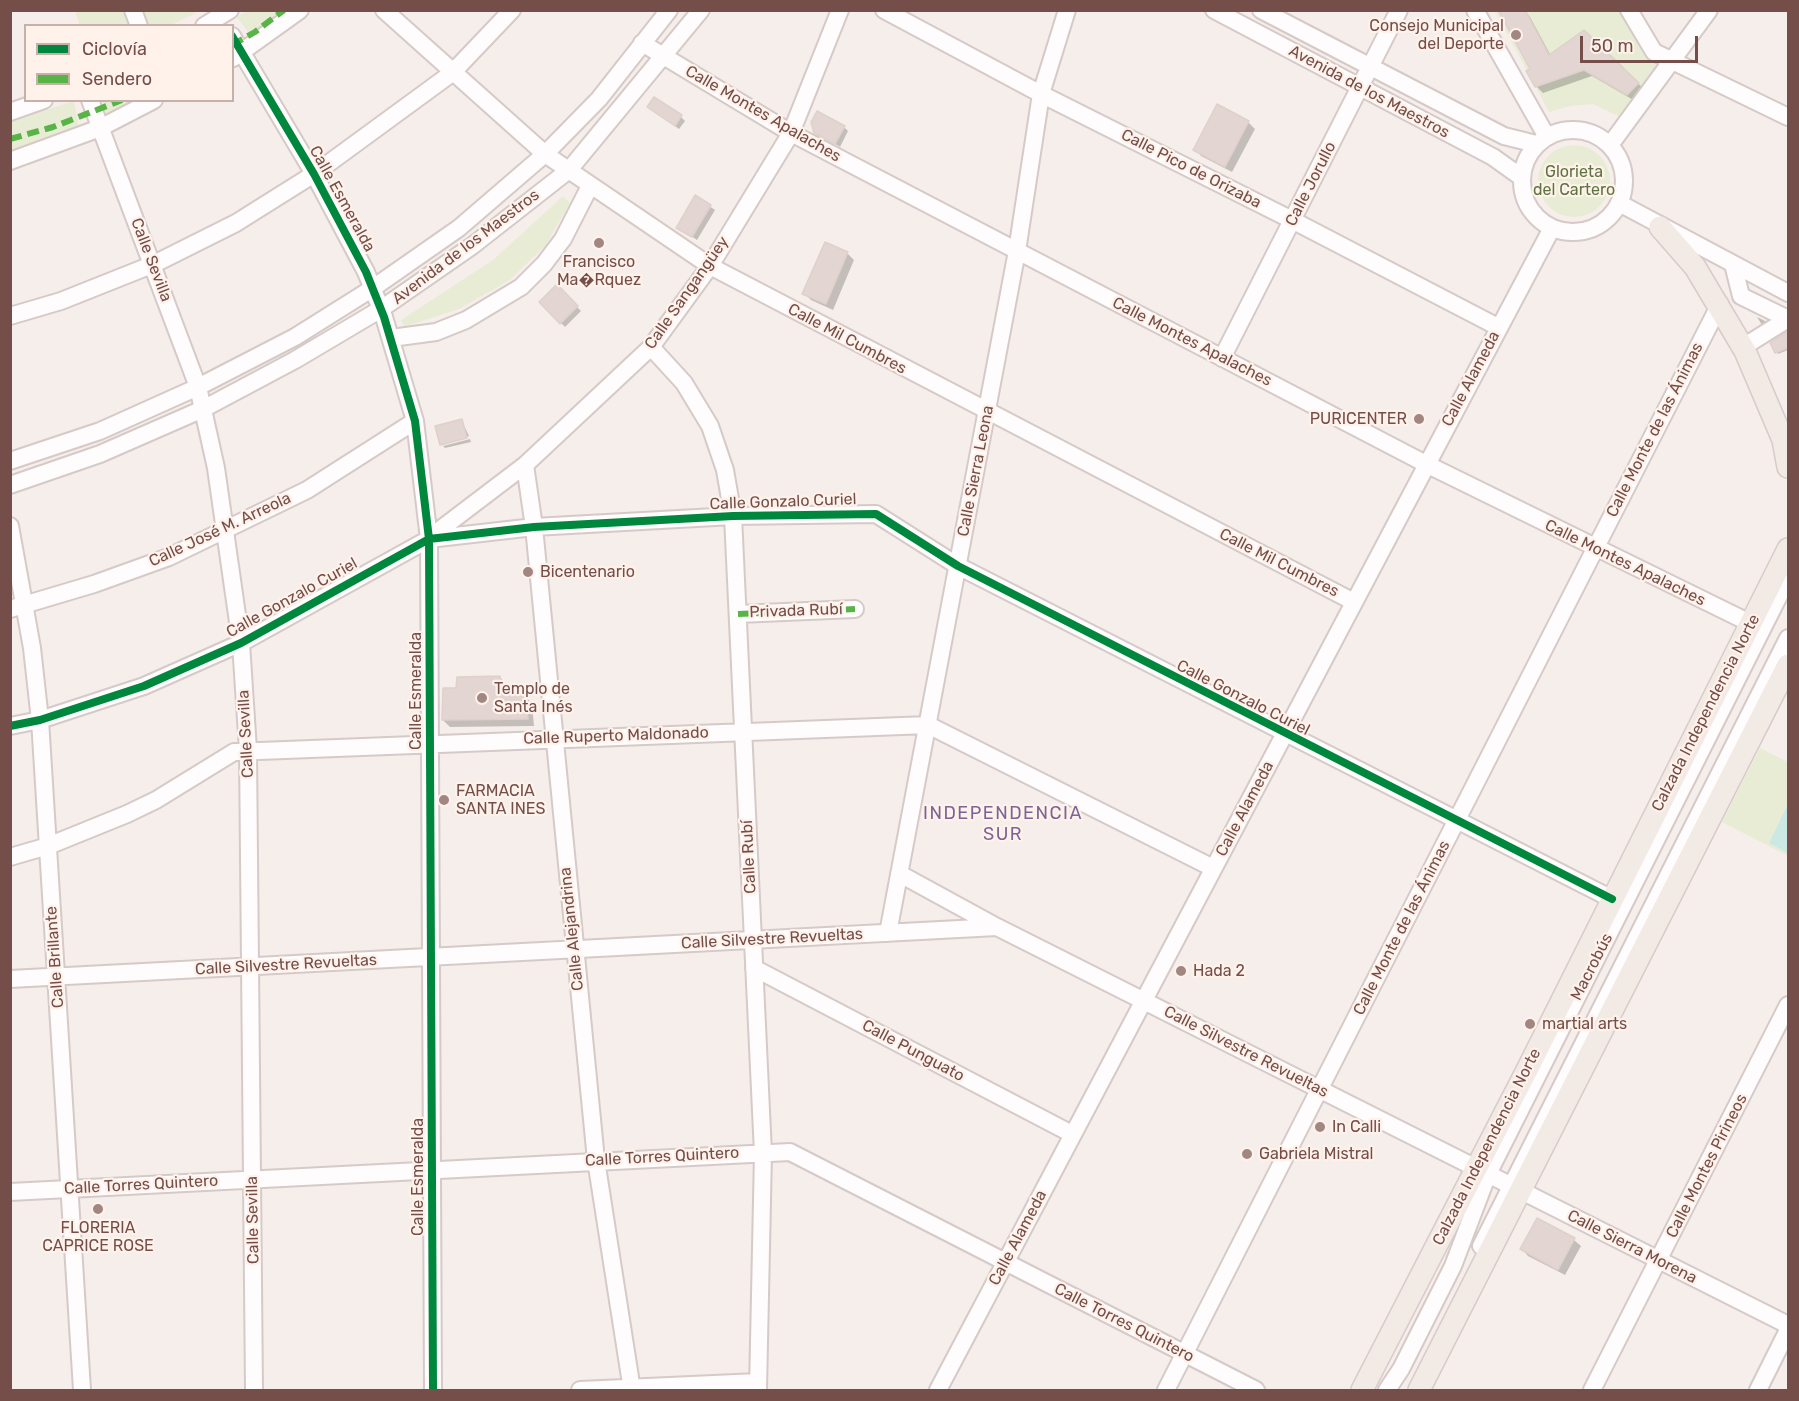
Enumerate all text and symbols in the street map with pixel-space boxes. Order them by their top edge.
place label: Consejo Municipal del Deporte [1369,16,1504,54]
legend [24,24,234,102]
scale bar [1583,24,1702,62]
marker: Consejo Municipal del Deporte [1509,28,1523,42]
text: 50 m [1591,35,1634,57]
text: Ciclovía [82,38,147,60]
street label: Avenida de los Maestros [1285,41,1453,143]
street label: Calle Montes Apalaches [682,62,844,166]
text: Sendero [82,68,152,90]
street label: Calle Pico de Orizaba [1118,125,1264,213]
street label: Calle Jorullo [1282,139,1340,229]
street label: Calle Esmeralda [305,143,379,255]
park label: Glorieta del Cartero [1533,162,1615,200]
street label: Avenida de los Maestros [389,185,543,309]
street label: Calle Sevilla [126,215,176,305]
street label: Calle Sangangüey [641,233,733,353]
marker: Francisco Ma�Rquez [592,236,606,250]
place label: Francisco Ma�Rquez [557,252,641,290]
street label: Calle Montes Apalaches [1109,293,1275,391]
street label: Calle Mil Cumbres [784,300,910,378]
street label: Calle Alameda [1438,328,1504,430]
street label: Calle Monte de las Ánimas [1603,339,1707,521]
street label: Calle Sierra Leona [954,404,998,538]
place label: PURICENTER [1310,409,1407,429]
marker: PURICENTER [1412,412,1426,426]
street label: Calle José M. Arreola [146,489,294,571]
street label: Calle Gonzalo Curiel [709,490,857,514]
street label: Calle Montes Apalaches [1542,516,1708,610]
street label: Calle Mil Cumbres [1216,525,1342,601]
street label: Calle Gonzalo Curiel [223,554,361,642]
place label: Bicentenario [540,562,635,582]
marker: Bicentenario [521,565,535,579]
street label: Privada Rubí [749,600,843,622]
street label: Calzada Independencia Norte [1648,611,1764,815]
street label: Calle Esmeralda [406,632,426,750]
street label: Calle Gonzalo Curiel [1173,656,1313,740]
place label: Templo de Santa Inés [494,679,573,717]
street label: Calle Sevilla [234,690,258,778]
marker: Templo de Santa Inés [475,691,489,705]
street label: Calle Ruperto Maldonado [523,723,709,749]
street label: Calle Alameda [1212,758,1278,860]
place label: FARMACIA SANTA INES [456,781,545,819]
marker: FARMACIA SANTA INES [437,793,451,807]
district label: INDEPENDENCIA SUR [923,803,1083,846]
street label: Calle Rubí [737,820,761,894]
street label: Calle Monte de las Ánimas [1350,837,1454,1019]
street label: Calle Alejandrina [556,866,588,992]
street label: Calle Brillante [42,905,68,1009]
street label: Calle Silvestre Revueltas [681,925,863,953]
street label: Macrobús [1567,930,1617,1004]
street label: Calle Silvestre Revueltas [195,951,377,979]
place label: Hada 2 [1193,961,1245,981]
marker: Hada 2 [1174,964,1188,978]
street label: Calle Silvestre Revueltas [1160,1002,1332,1102]
place label: martial arts [1542,1014,1627,1034]
street label: Calle Punguato [859,1016,967,1086]
marker: martial arts [1523,1017,1537,1031]
street label: Calzada Independencia Norte [1429,1045,1545,1249]
street label: Calle Montes Pirineos [1662,1091,1752,1241]
place label: In Calli [1332,1117,1381,1137]
street label: Calle Esmeralda [408,1118,428,1236]
marker: In Calli [1313,1120,1327,1134]
street label: Calle Torres Quintero [584,1143,740,1171]
place label: Gabriela Mistral [1259,1144,1373,1164]
marker: Gabriela Mistral [1240,1147,1254,1161]
street label: Calle Torres Quintero [63,1171,219,1199]
street label: Calle Sevilla [243,1176,263,1264]
street label: Calle Alameda [985,1187,1051,1289]
marker: FLORERIA CAPRICE ROSE [91,1202,105,1216]
street label: Calle Sierra Morena [1564,1206,1700,1288]
place label: FLORERIA CAPRICE ROSE [42,1218,154,1256]
street label: Calle Torres Quintero [1051,1279,1197,1367]

